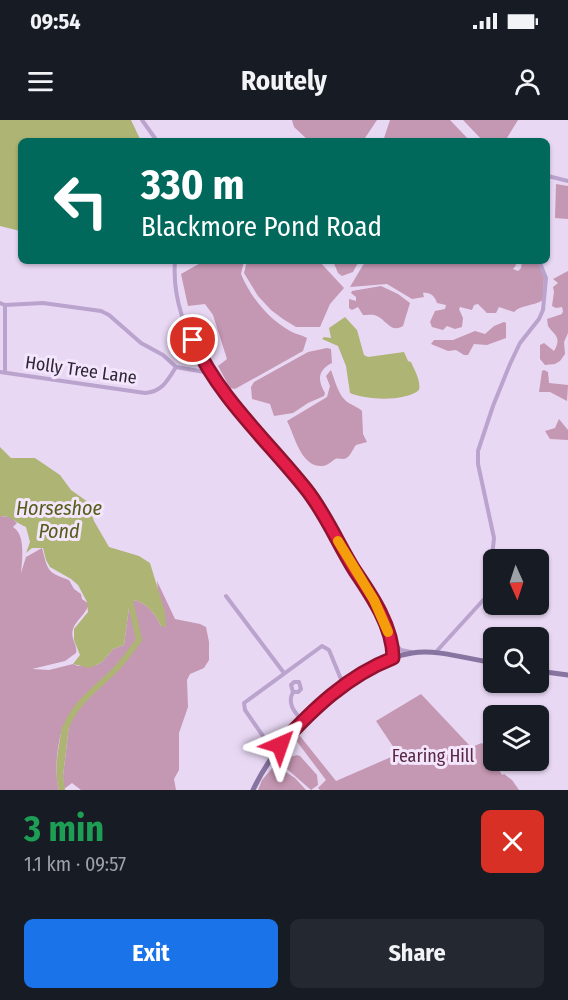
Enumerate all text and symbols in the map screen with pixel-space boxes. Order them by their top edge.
text: 09:54 [30,8,81,35]
icon: menu [24,65,57,98]
text: Routely [241,65,327,97]
icon: person [511,65,544,98]
text: 330 m [141,160,244,210]
icon: left [42,162,120,240]
text: Blackmore Pond Road [141,211,382,243]
pin [167,314,218,365]
icon: arrive [176,323,209,356]
street label: Holly Tree Lane [24,351,138,389]
water label: Horseshoe Pond [16,496,103,543]
north arrow [483,549,549,615]
map controls [483,549,549,771]
button: search [483,627,549,693]
button: layers [483,705,549,771]
position arrow [248,713,312,777]
park label: Fearing Hill [392,745,475,767]
text: 3 min [24,807,104,851]
button: close [481,810,544,873]
text: 1.1 km · 09:57 [24,852,126,876]
button: Exit [24,919,278,988]
button: Share [290,919,544,988]

